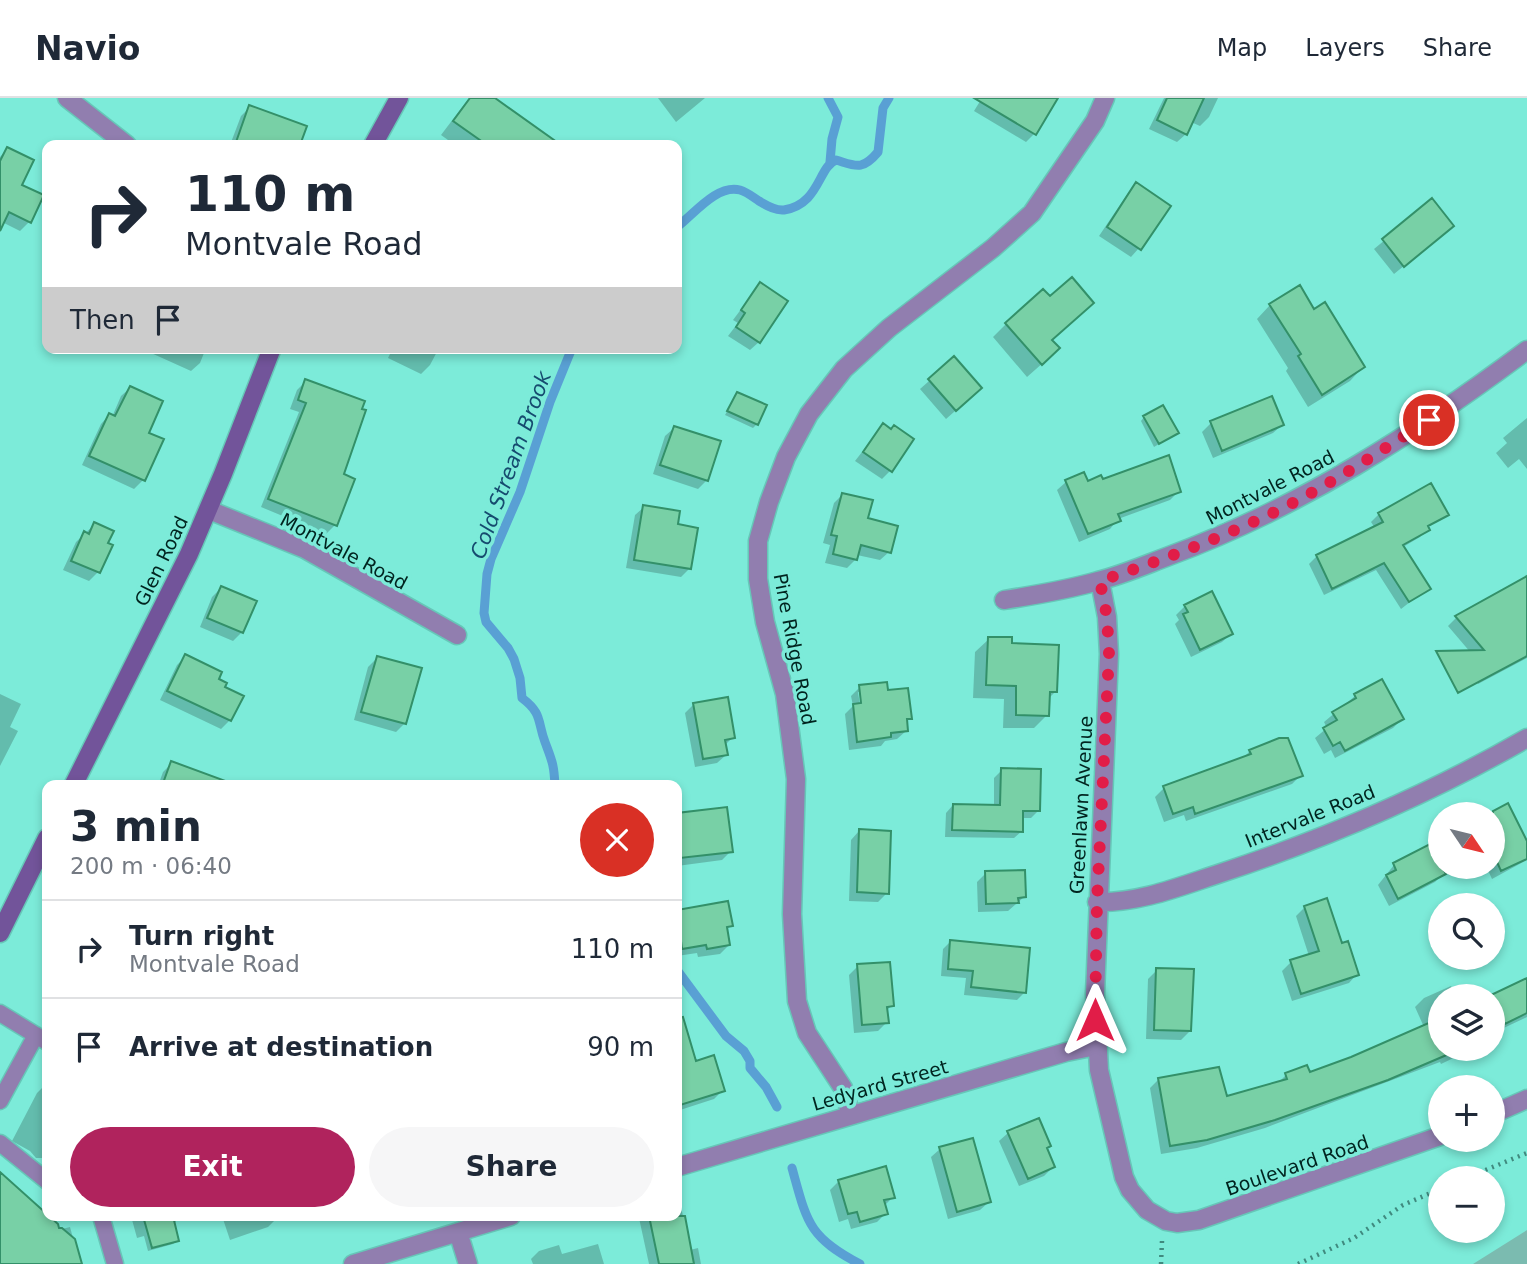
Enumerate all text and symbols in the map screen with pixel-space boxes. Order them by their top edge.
text: Navio [35,29,140,68]
text: Map [1217,34,1267,62]
text: Layers [1305,34,1385,62]
text: Share [1423,34,1492,62]
text: 110 m [185,166,355,223]
icon: right [70,168,161,259]
text: Montvale Road [185,225,423,263]
icon: arrive [149,301,187,339]
text: Then [70,305,135,335]
water label: Cold Stream Brook [466,367,556,562]
pin [1399,390,1459,450]
icon: arrive [1410,401,1448,439]
street label: Montvale Road [1202,445,1338,529]
street label: Montvale Road [277,508,411,594]
street label: Glen Road [130,512,192,610]
street label: Pine Ridge Road [769,571,821,727]
street label: Greenlawn Avenue [1065,715,1097,895]
street label: Intervale Road [1242,780,1378,852]
text: 3 min [70,802,202,851]
north arrow [1428,802,1505,878]
map controls [1428,802,1505,1243]
button: close [580,803,654,877]
text: 200 m · 06:40 [70,853,232,879]
button: search [1428,893,1505,970]
text: Turn right [129,921,274,951]
icon: right [70,930,108,968]
text: 110 m [571,934,654,964]
text: Montvale Road [129,951,300,977]
position arrow [1058,983,1132,1057]
button: layers [1428,984,1505,1061]
icon: arrive [70,1028,108,1066]
text: Arrive at destination [129,1032,433,1062]
text: 90 m [587,1032,654,1062]
street label: Ledyard Street [810,1055,950,1115]
button: + [1428,1075,1505,1152]
button: Exit [70,1127,355,1207]
button: Share [369,1127,654,1207]
street label: Boulevard Road [1223,1130,1371,1200]
button: − [1428,1166,1505,1243]

